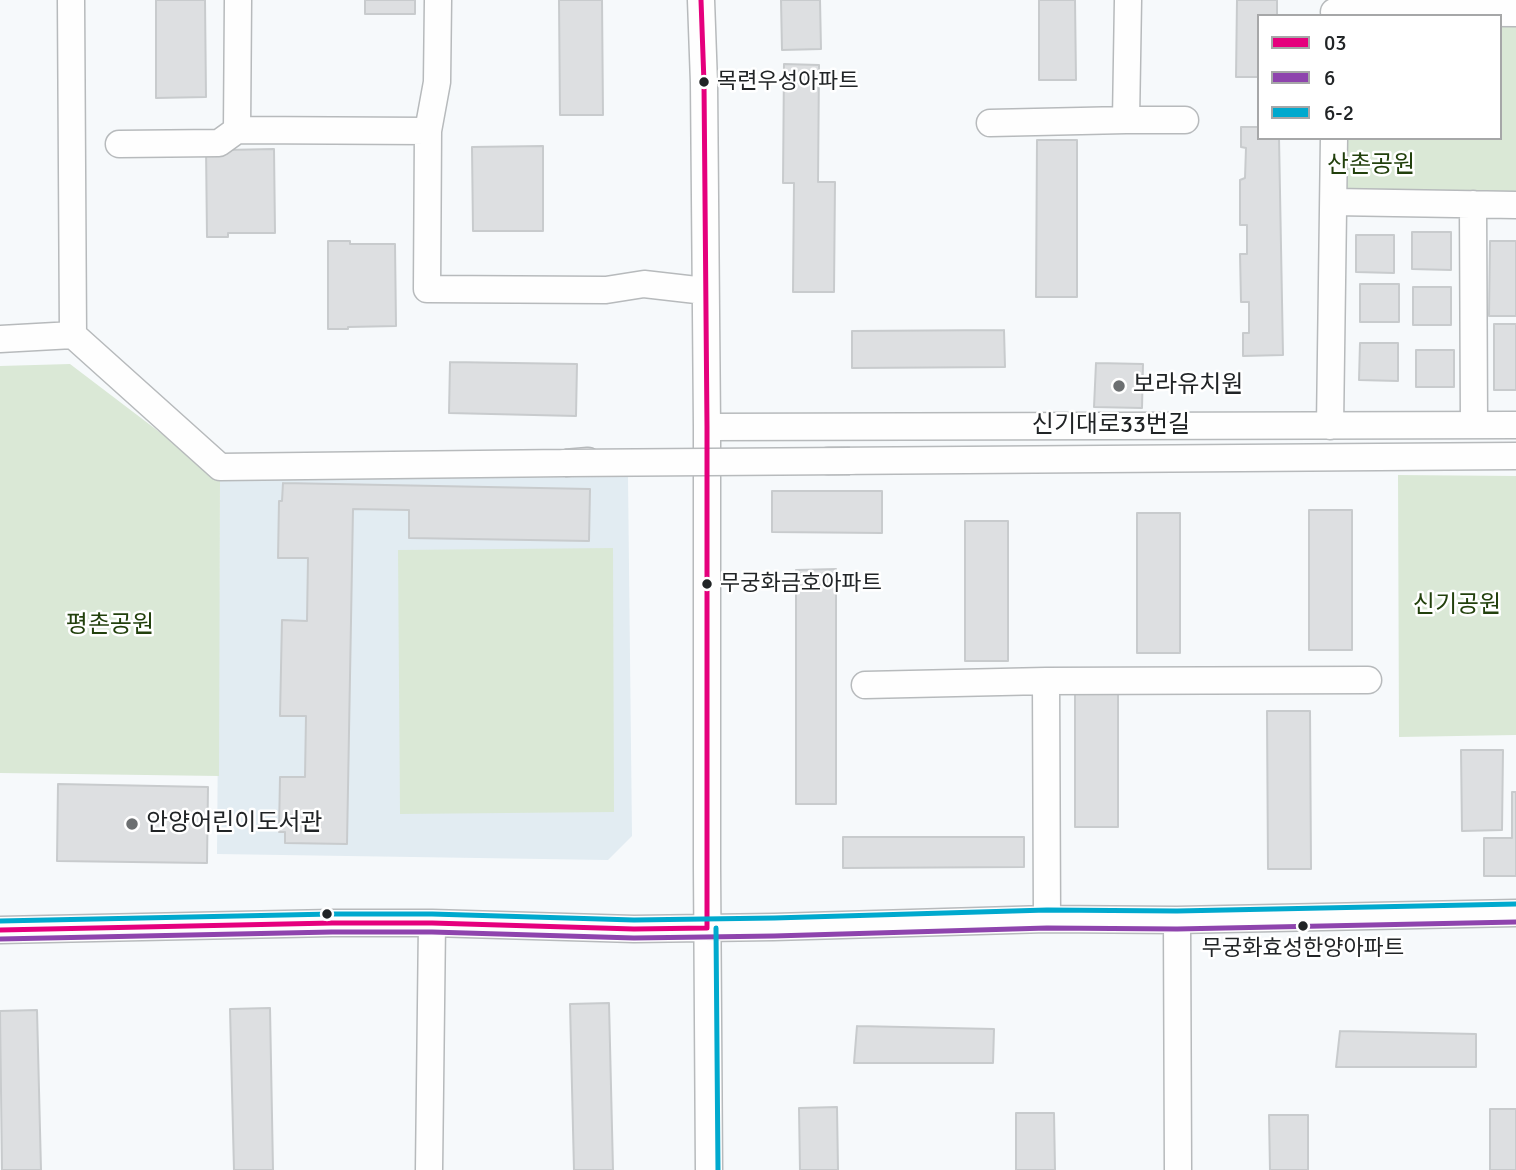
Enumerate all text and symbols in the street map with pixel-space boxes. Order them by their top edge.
legend [1257,14,1502,140]
text: 03 [1324,30,1347,56]
text: 6 [1324,65,1335,91]
place label: 목련우성아파트 [717,69,859,95]
marker: 목련우성아파트 [697,75,711,89]
text: 6-2 [1324,100,1354,126]
park label: 산촌공원 [1327,152,1415,180]
place label: 보라유치원 [1133,372,1243,400]
marker: 보라유치원 [1111,378,1127,394]
street label: 신기대로33번길 [1032,412,1190,440]
place label: 무궁화금호아파트 [720,571,882,597]
marker: 무궁화금호아파트 [700,577,714,591]
park label: 신기공원 [1413,592,1501,620]
park label: 평촌공원 [66,612,154,640]
place label: 안양어린이도서관 [146,810,323,838]
marker: 안양어린이도서관 [124,816,140,832]
unlabelled marker [320,907,334,921]
marker: 무궁화효성한양아파트 [1296,919,1310,933]
place label: 무궁화효성한양아파트 [1202,936,1404,962]

